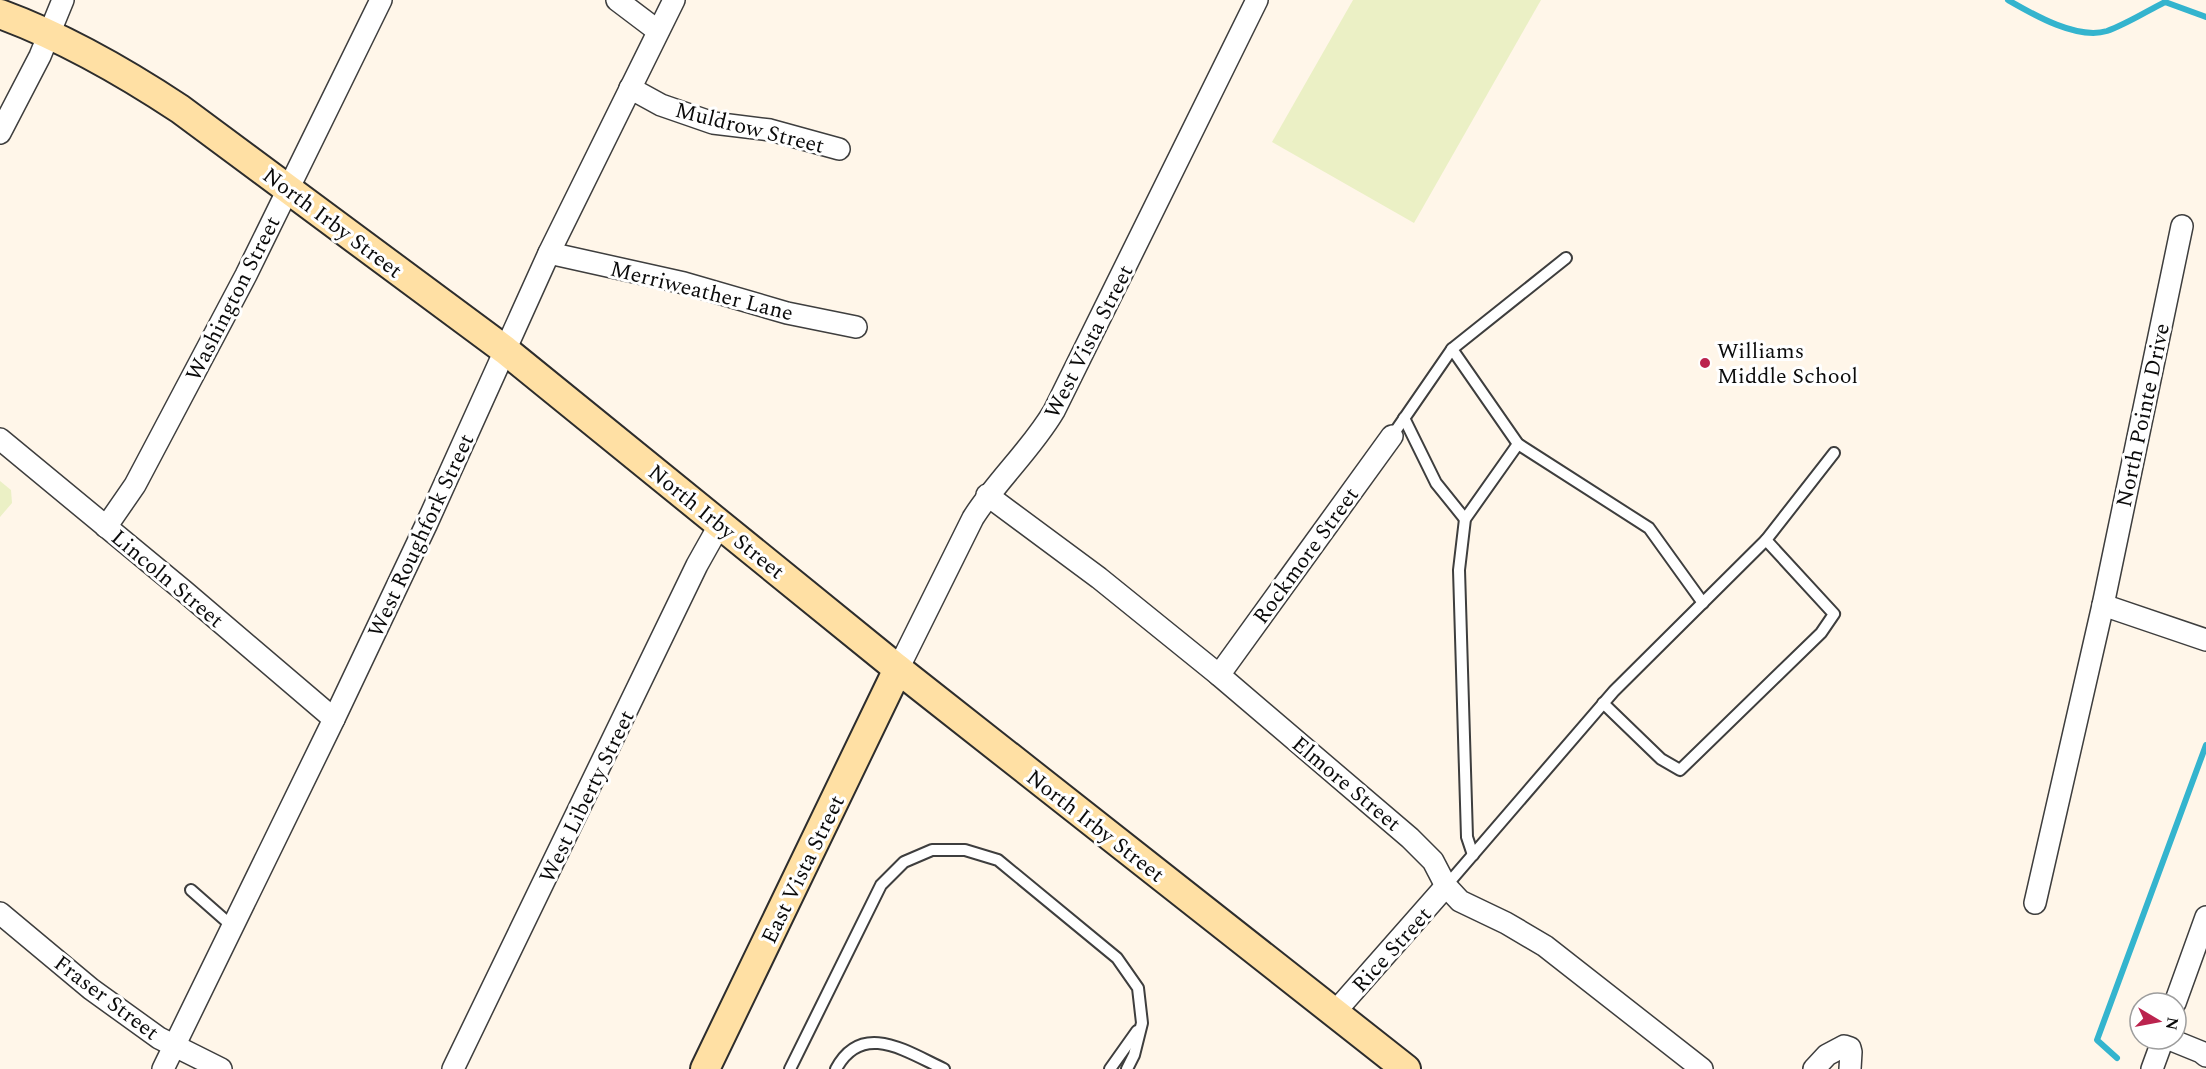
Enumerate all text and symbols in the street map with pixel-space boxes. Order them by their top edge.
street label: Muldrow Street [672,94,828,163]
street label: North Irby Street [255,160,409,287]
street label: Washington Street [177,210,289,387]
street label: Merriweather Lane [607,253,797,330]
street label: West Vista Street [1036,259,1142,424]
street label: North Pointe Drive [2108,320,2179,510]
place label: Williams Middle School [1717,335,1858,393]
marker: Williams Middle School [1698,356,1712,370]
street label: West Roughfork Street [360,428,483,643]
street label: North Irby Street [641,457,792,588]
street label: Rockmore Street [1245,480,1368,631]
street label: Lincoln Street [103,522,231,636]
street label: West Liberty Street [531,705,644,889]
street label: Elmore Street [1284,728,1408,840]
street label: North Irby Street [1019,762,1171,891]
street label: East Vista Street [753,789,854,950]
street label: Rice Street [1344,899,1440,1000]
street label: Fraser Street [46,948,166,1049]
north arrow [2128,991,2188,1051]
text: N [2159,1015,2185,1032]

